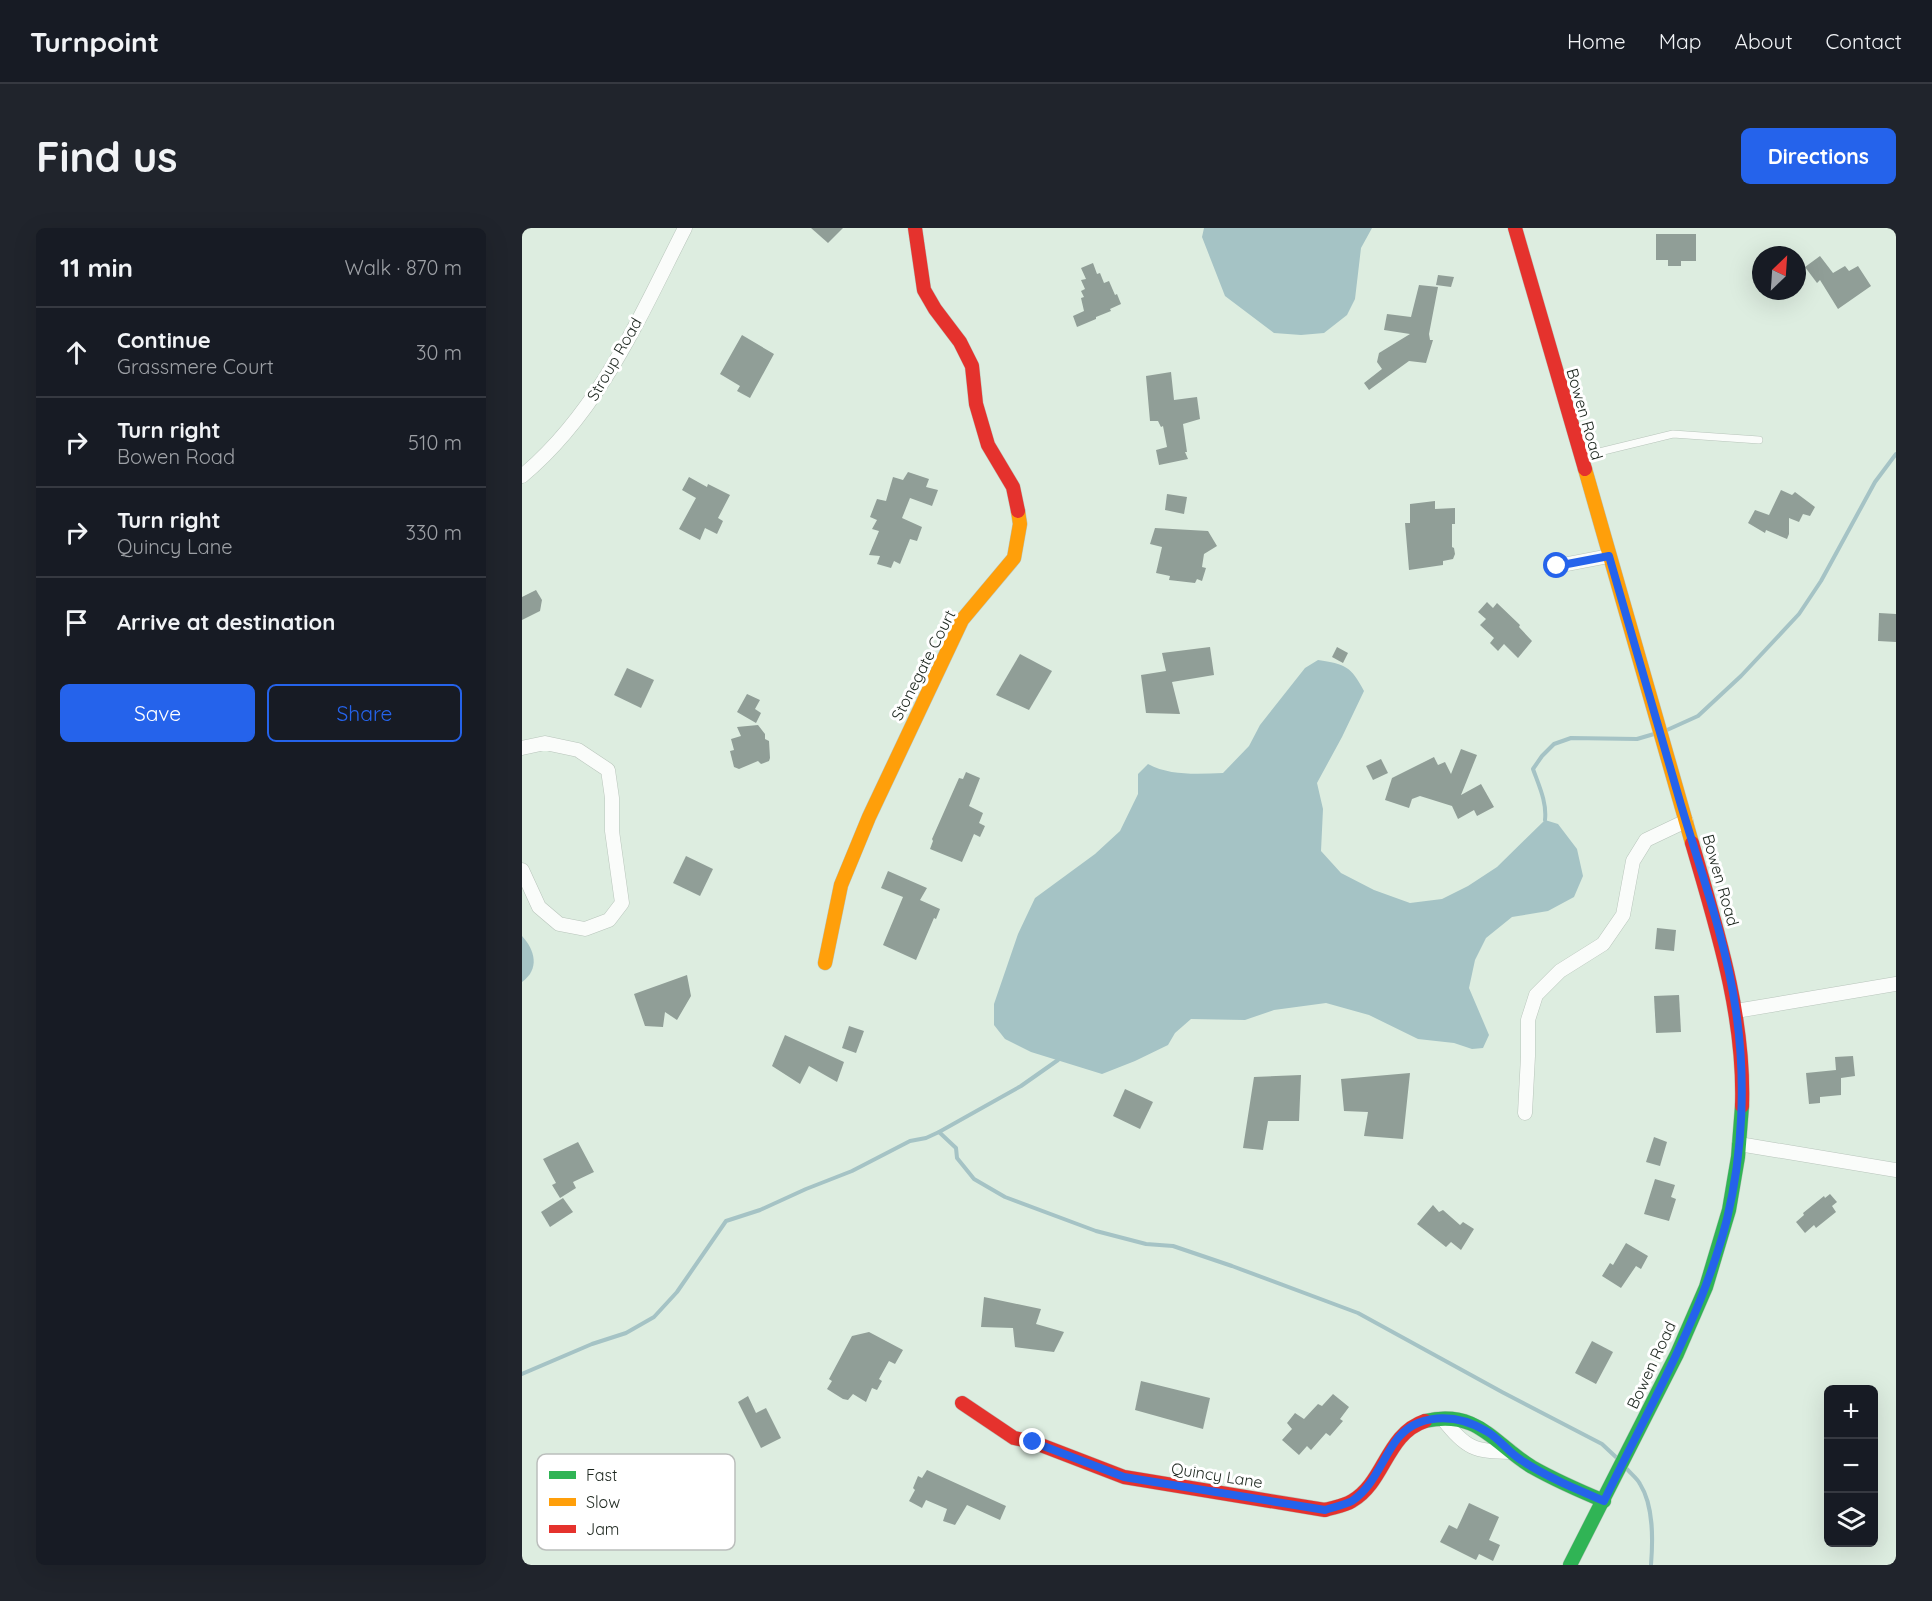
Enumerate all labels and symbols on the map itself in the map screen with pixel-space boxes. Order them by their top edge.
north arrow [1752,246,1806,300]
street label: Stroup Road [582,314,646,404]
street label: Bowen Road [1562,366,1608,462]
route start [1543,552,1569,578]
street label: Stonegate Court [887,606,959,724]
street label: Bowen Road [1698,832,1744,928]
street label: Bowen Road [1622,1318,1680,1412]
route end [1019,1428,1045,1454]
legend [537,1454,735,1550]
street label: Quincy Lane [1170,1458,1264,1492]
text: Fast [586,1465,617,1485]
text: Slow [586,1492,620,1512]
text: Jam [586,1519,619,1539]

